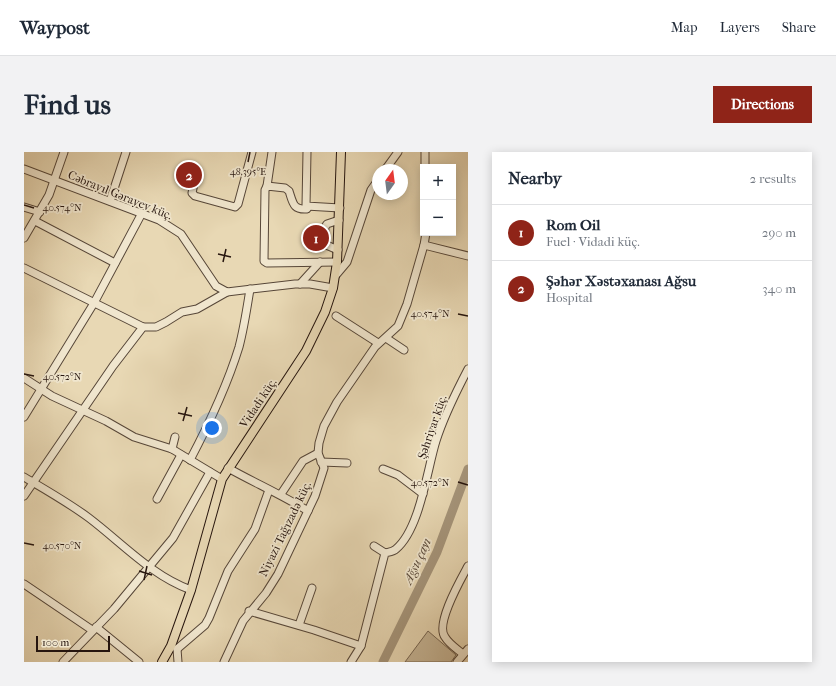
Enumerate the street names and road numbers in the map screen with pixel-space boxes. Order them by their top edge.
street label: Cəbrayıl Gərayev küç. [65,168,174,223]
street label: Vidadi küç. [236,376,280,432]
street label: Şəhriyar küç. [415,393,450,461]
street label: Niyazi Tağızadə küç. [256,479,315,579]

